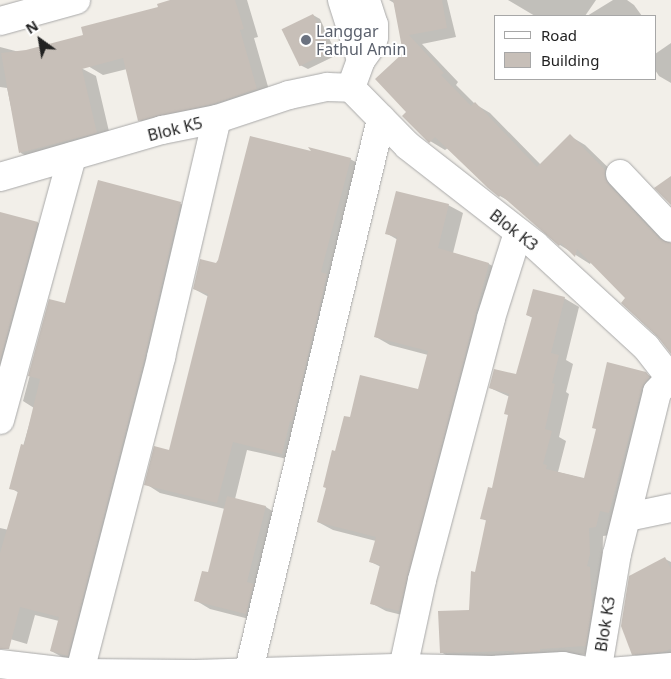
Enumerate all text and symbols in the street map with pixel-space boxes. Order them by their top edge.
north arrow [15,15,65,65]
legend [493,15,656,80]
text: N [22,16,42,38]
place label: Langgar Fathul Amin [316,21,406,59]
text: Road [541,25,577,45]
marker: Langgar Fathul Amin [300,34,312,46]
text: Building [541,50,599,70]
street label: Blok K5 [146,113,204,145]
street label: Blok K3 [486,205,542,255]
street label: Blok K3 [591,595,619,653]

